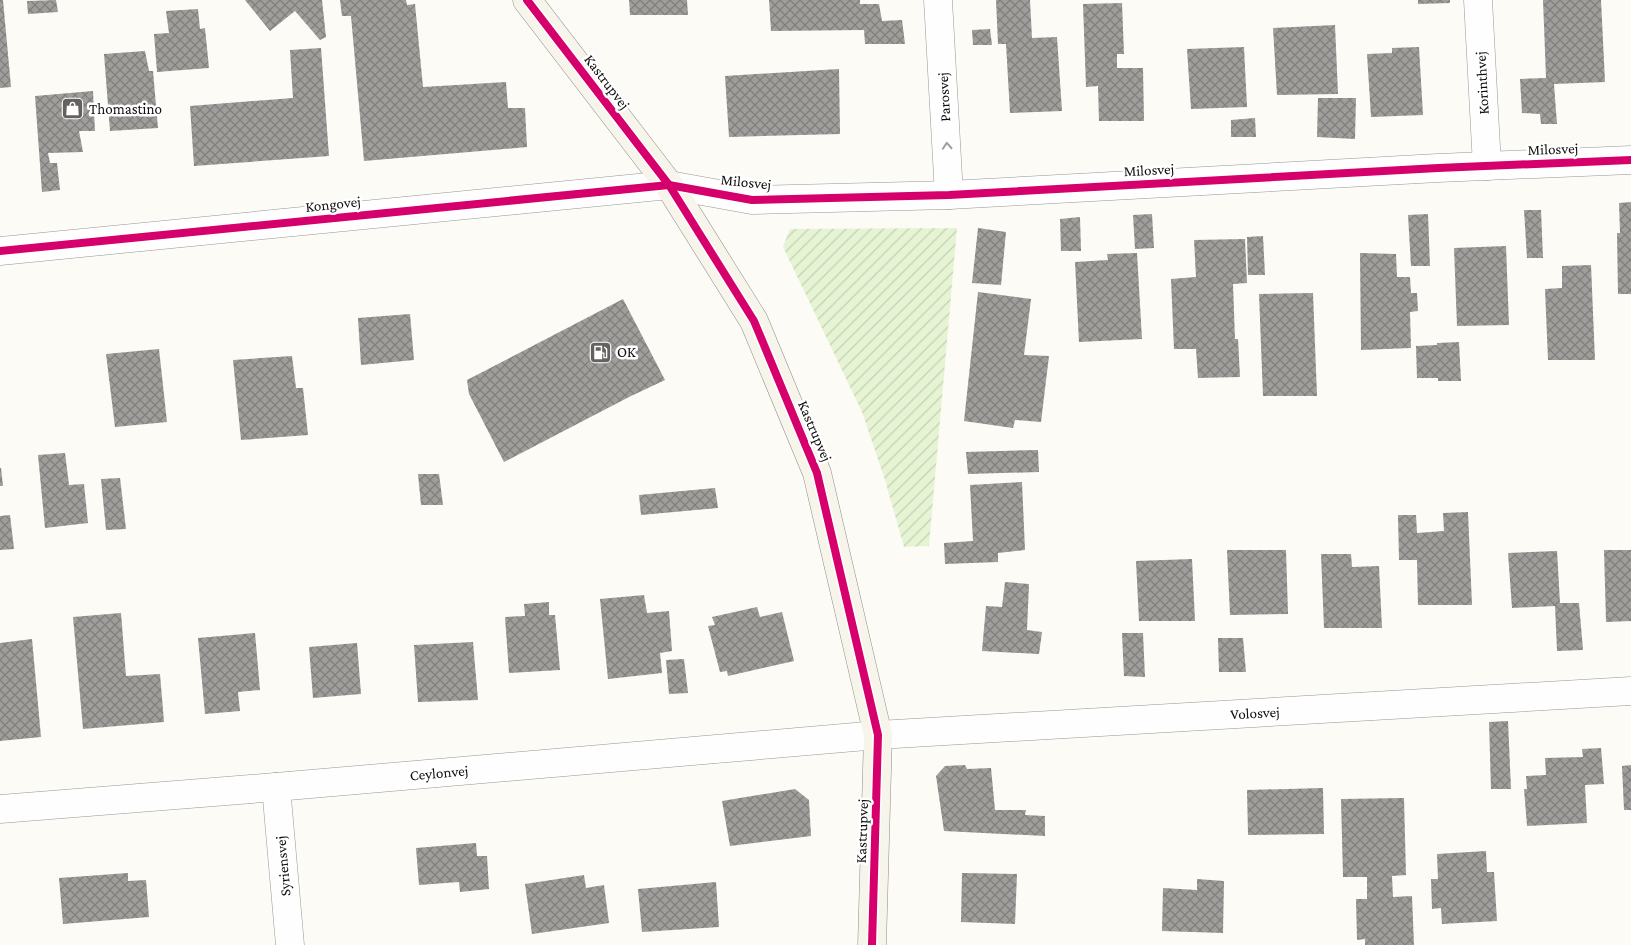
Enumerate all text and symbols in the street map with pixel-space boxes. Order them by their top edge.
street label: Kastrupvej [580,51,633,113]
street label: Korinthvej [1472,51,1493,115]
street label: Parosvej [935,72,954,122]
shop icon: Thomastino [61,97,85,121]
place label: Thomastino [89,101,162,117]
street label: Milosvej [1527,140,1579,159]
one-way arrow [941,142,952,150]
street label: Milosvej [1123,161,1175,180]
street label: Milosvej [720,171,772,194]
street label: Kongovej [305,193,362,216]
fuel station icon: OK [589,340,613,364]
place label: OK [617,344,636,360]
street label: Kastrupvej [794,398,835,464]
street label: Volosvej [1230,704,1280,723]
street label: Ceylonvej [409,762,469,785]
street label: Kastrupvej [853,799,872,864]
street label: Syriensvej [272,835,295,897]

